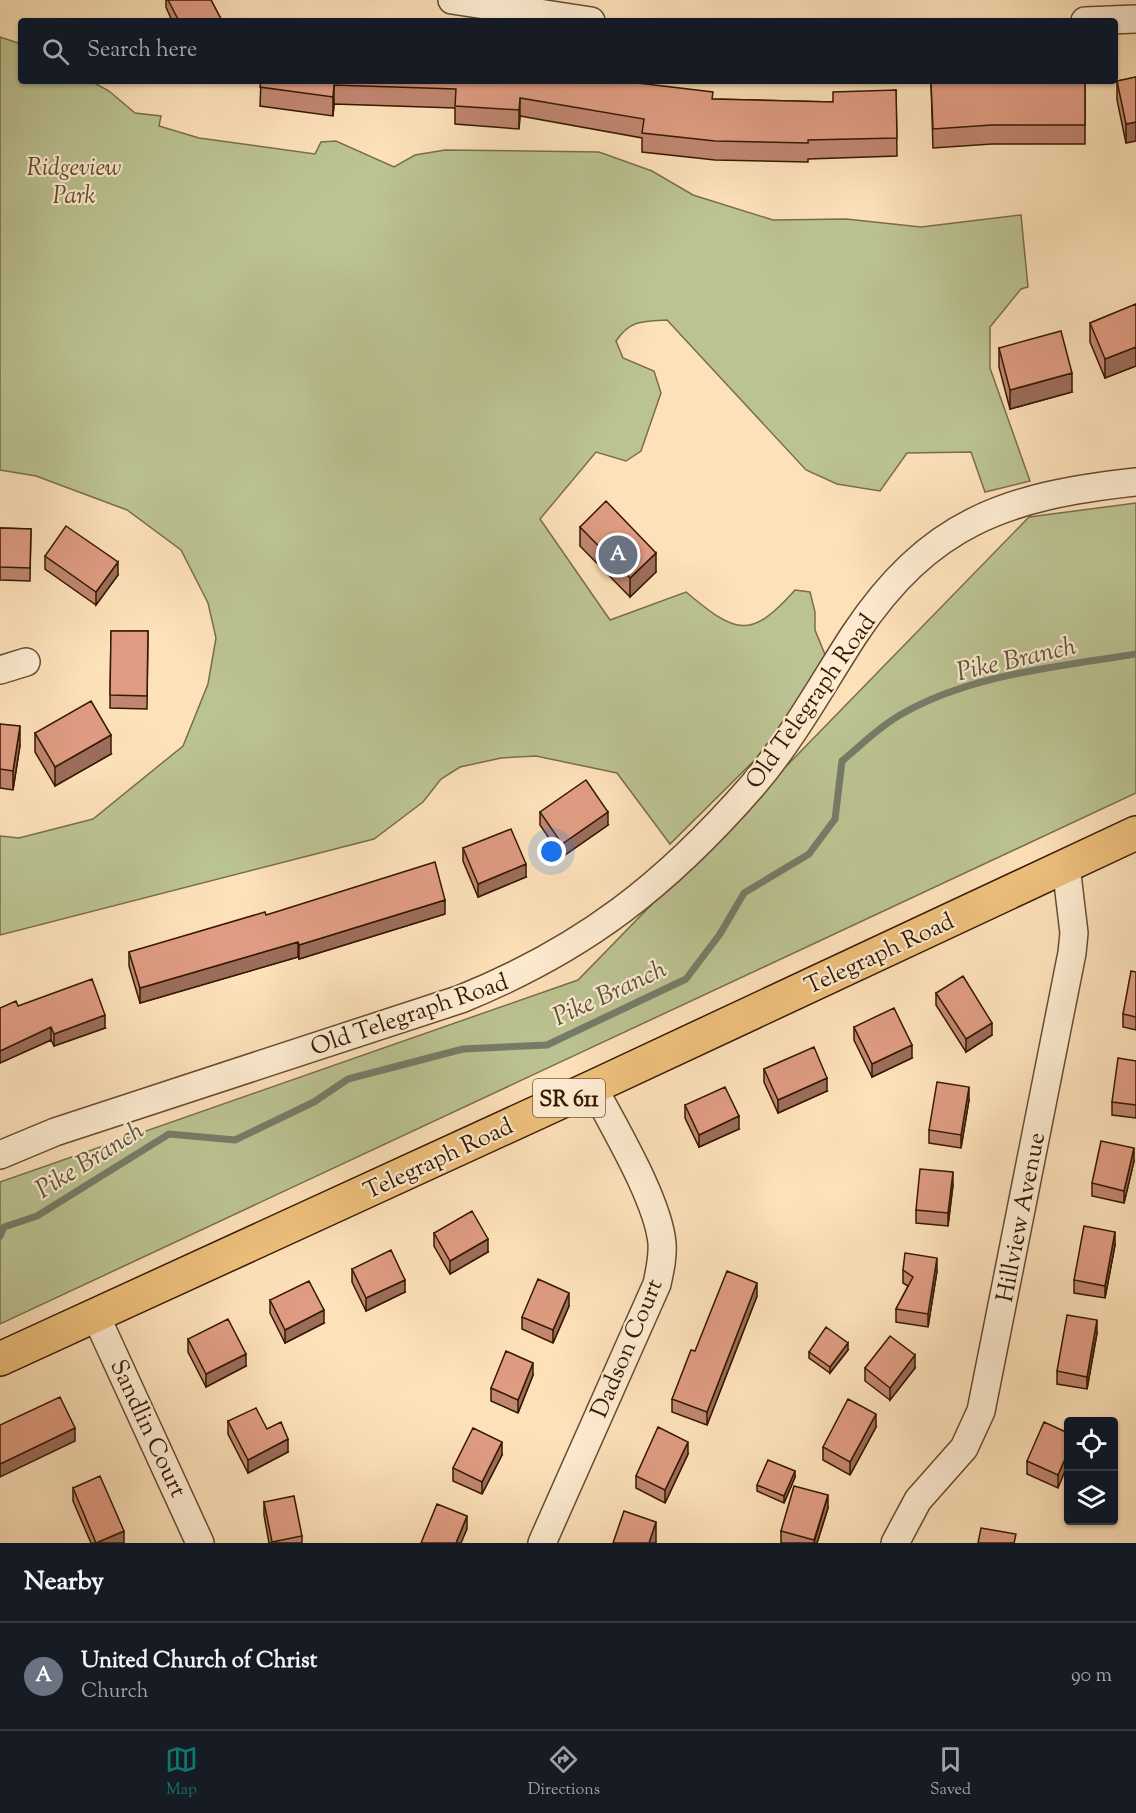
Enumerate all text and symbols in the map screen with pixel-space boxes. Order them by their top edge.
search box [18,18,1118,84]
icon: search [39,35,72,68]
text: Search here [87,35,197,67]
park label: Ridgeview Park [27,152,121,214]
pin: A [598,532,638,578]
street label: Old Telegraph Road [738,607,885,797]
water label: Pike Branch [953,629,1080,692]
your location [537,837,566,866]
street label: Telegraph Road [800,905,961,1004]
water label: Pike Branch [547,952,673,1037]
street label: Old Telegraph Road [306,966,513,1066]
road number: SR 611 [533,1079,605,1117]
street label: Telegraph Road [359,1110,520,1209]
water label: Pike Branch [29,1113,152,1209]
street label: Hillview Avenue [989,1130,1055,1305]
street label: Dadson Court [583,1274,672,1424]
street label: Sandlin Court [100,1354,194,1503]
map controls [1064,1417,1118,1525]
button: locate [1064,1417,1118,1471]
button: layers [1064,1471,1118,1525]
text: Nearby [24,1564,104,1601]
text: United Church of Christ [81,1646,317,1678]
text: A [35,1662,52,1691]
text: 90 m [1071,1662,1112,1691]
text: Church [81,1678,148,1707]
tab: Map [165,1743,198,1802]
tab: Directions [528,1743,600,1802]
tab: Saved [930,1743,971,1802]

